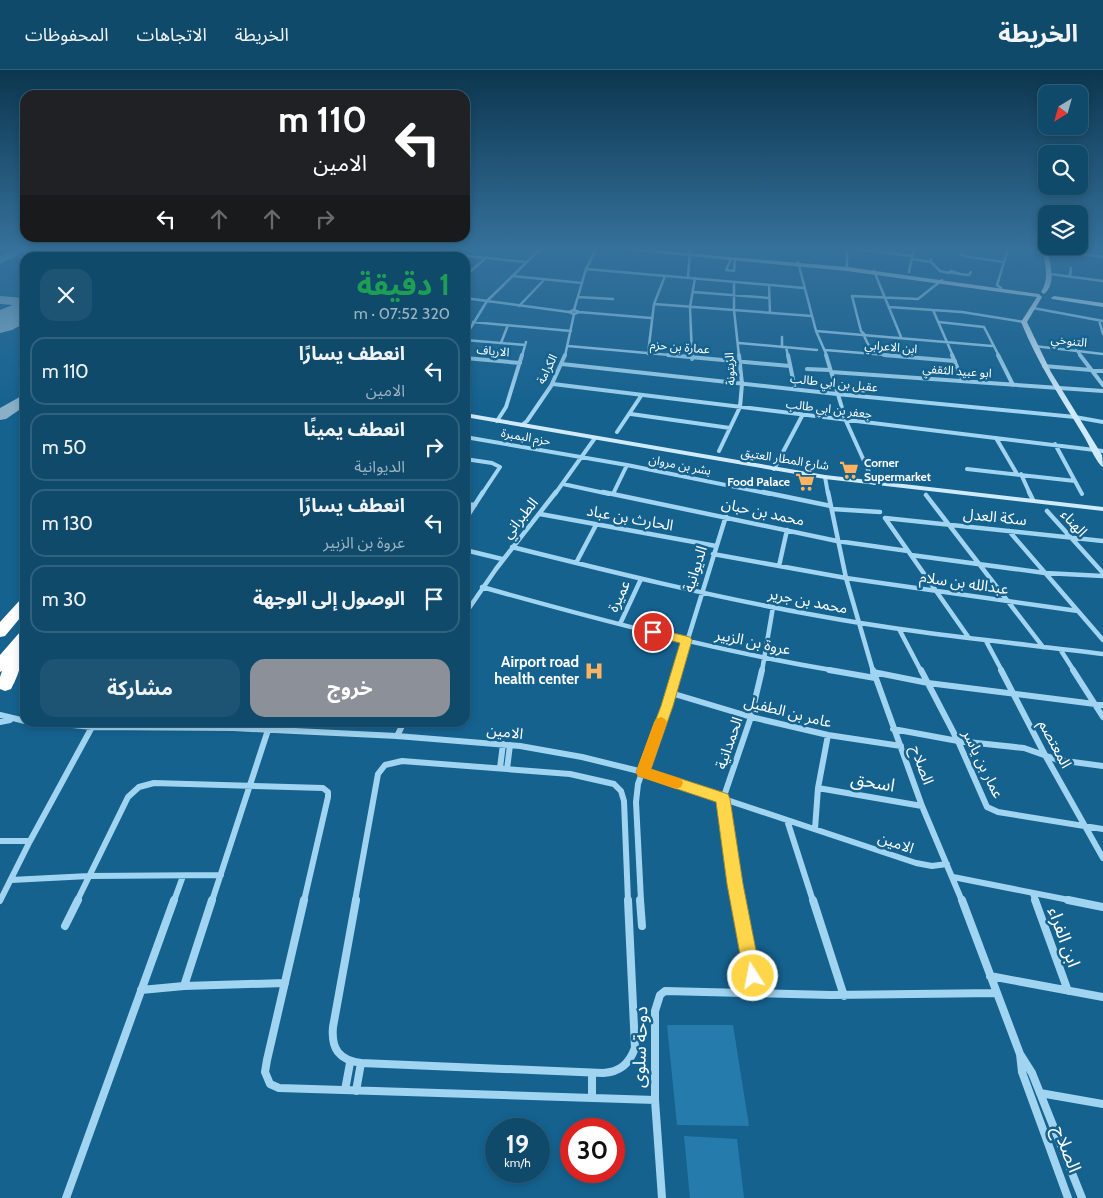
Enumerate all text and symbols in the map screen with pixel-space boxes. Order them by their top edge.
text: الخريطة [998,19,1078,48]
text: المحفوظات [25,24,109,46]
text: الاتجاهات [137,24,207,46]
text: الخريطة [235,24,289,46]
north arrow [1038,85,1088,135]
map controls [1038,85,1088,255]
text: 110 m [278,98,367,141]
icon: left [385,110,450,175]
button: search [1038,145,1088,195]
text: الامين [313,150,367,177]
icon: left [152,205,180,233]
icon: ahead [205,205,233,233]
icon: ahead [258,205,286,233]
icon: right [311,205,339,233]
button: layers [1038,205,1088,255]
text: 1 دقيقة [357,266,450,303]
button: close [40,269,92,321]
text: 320 m · 07:52 [354,304,450,323]
street label: التنوخي [1050,331,1088,353]
street label: عمارة بن حزم [649,336,710,359]
street label: ابن الاعرابي [864,337,918,359]
text: انعطف يسارًا [299,342,405,365]
street label: الارياف [476,342,510,359]
street label: الكرامة [533,351,560,386]
street label: الزيتونة [721,352,738,386]
icon: left [420,357,448,385]
text: 110 m [42,360,89,383]
street label: ابو عبيد الثقفي [922,361,992,383]
street label: عقيل بن ابي طالب [789,370,879,397]
text: الامين [366,381,405,400]
street label: جعفر بن ابي طالب [785,396,873,424]
text: انعطف يمينًا [304,418,405,441]
street label: حزم البمبرة [500,425,552,450]
icon: right [420,433,448,461]
text: 50 m [42,436,87,459]
street label: شارع المطار العتيق [740,444,830,475]
street label: بشر بن مروان [648,451,712,478]
place label: Corner Supermarket [864,455,931,484]
text: الديوانية [354,457,405,476]
supermarket icon: Corner Supermarket [838,459,860,481]
supermarket icon: Food Palace [794,471,816,493]
place label: Food Palace [727,474,790,489]
text: انعطف يسارًا [299,494,405,517]
street label: الطبراني [498,494,544,544]
street label: محمد بن حبان [720,494,806,530]
street label: الحارث بن عباد [585,502,675,534]
street label: سكة العدل [962,505,1028,529]
street label: الهناء [1057,506,1091,540]
icon: left [420,509,448,537]
text: 130 m [42,512,93,535]
text: عروة بن الزبير [323,533,405,552]
street label: الديوانية [679,544,711,594]
street label: عبدالله بن سلام [918,568,1010,600]
street label: عميرة [604,577,634,615]
street label: محمد بن جرير [766,584,849,618]
icon: arrive [420,585,448,613]
text: الوصول إلى الوجهة [253,587,405,610]
text: 30 m [42,588,87,611]
pin [632,611,674,653]
icon: arrive [639,618,667,646]
street label: عروة بن الزبير [713,625,793,659]
place label: Airport road health center [494,653,579,688]
button: مشاركة [40,659,240,717]
button: خروج [250,659,450,717]
hospital icon: Airport road health center [583,660,605,682]
street label: عامر بن الطفيل [742,692,834,732]
street label: الحمدانية [712,714,746,772]
street label: المعتصم [1033,717,1075,772]
street label: الامين [486,721,524,743]
street label: عمار بن ياسر [958,726,1008,802]
street label: الصلاح [904,743,937,788]
street label: اسحق [849,767,897,797]
street label: الامين [876,829,916,857]
street label: ابن الفراء [1043,904,1085,970]
position arrow [726,949,778,1001]
street label: دوحة سلوى [628,1006,652,1088]
speed limit sign: 30 [560,1118,625,1183]
street label: الصلاح [1046,1122,1086,1176]
text: 19 [506,1129,529,1159]
text: km/h [504,1155,531,1170]

